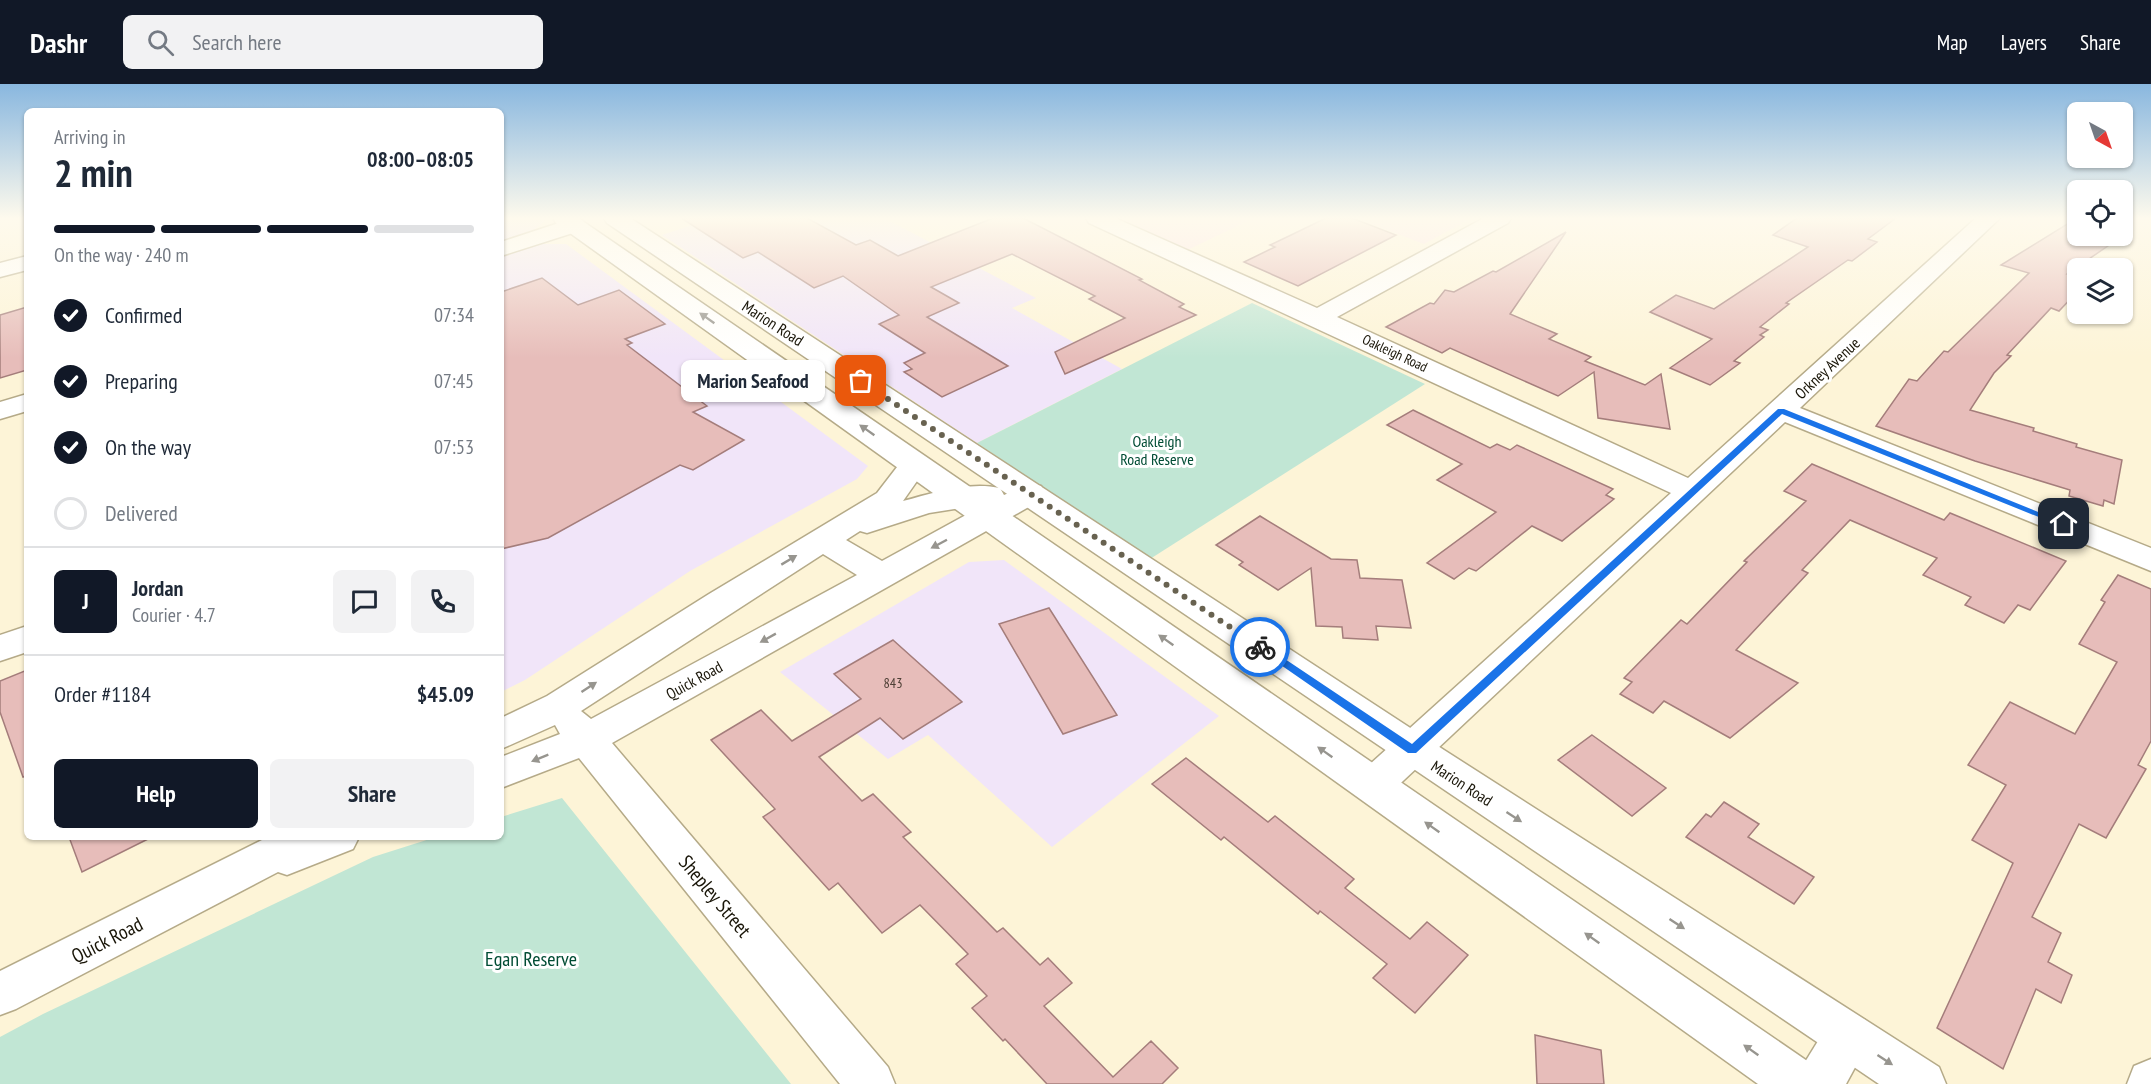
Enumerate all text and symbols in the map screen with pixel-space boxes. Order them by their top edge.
search box [123,15,543,69]
text: Dashr [30,24,87,61]
icon: search [144,26,177,59]
text: Search here [192,28,282,56]
text: Map [1937,29,1968,56]
text: Layers [2001,29,2047,56]
text: Share [2080,29,2121,56]
north arrow [2067,102,2133,168]
map controls [2067,102,2133,324]
text: Arriving in [54,124,126,150]
text: 08:00–08:05 [367,145,474,173]
text: 2 min [54,147,133,198]
button: locate [2067,180,2133,246]
text: On the way · 240 m [54,242,189,268]
button: layers [2067,258,2133,324]
street label: Marion Road [739,296,807,350]
icon: check [54,299,87,332]
text: Confirmed [105,301,182,329]
text: 07:34 [434,302,474,328]
one-way arrow [699,312,715,324]
street label: Oakleigh Road [1360,330,1430,376]
street label: Orkney Avenue [1790,333,1864,403]
pin [835,355,886,406]
callout: Marion Seafood [681,360,825,402]
icon: bag [844,364,877,397]
icon: check [54,365,87,398]
text: Preparing [105,367,178,395]
text: 07:45 [434,368,474,394]
text: Marion Seafood [697,368,809,394]
one-way arrow [859,424,875,436]
icon: check [54,431,87,464]
park label: Oakleigh Road Reserve [1120,431,1194,469]
text: On the way [105,433,191,461]
text: 07:53 [434,434,474,460]
pin [2038,498,2089,549]
text: Delivered [105,499,178,527]
icon: home [2047,507,2080,540]
one-way arrow [930,539,947,549]
one-way arrow [781,555,797,566]
button: chat [333,570,396,633]
button: phone [411,570,474,633]
text: Jordan [132,574,183,602]
text: J [82,587,89,615]
text: Courier · 4.7 [132,602,216,628]
courier [1230,617,1290,677]
icon: bike [1244,631,1277,664]
one-way arrow [759,633,776,643]
one-way arrow [1158,634,1174,646]
street label: Quick Road [662,656,726,704]
house number: 843 [884,674,902,692]
text: Order #1184 [54,680,151,708]
text: $45.09 [417,680,474,708]
one-way arrow [581,682,597,693]
one-way arrow [1318,746,1334,758]
one-way arrow [530,753,548,763]
street label: Marion Road [1428,756,1496,810]
button: Help [54,759,258,828]
button: Share [270,759,474,828]
one-way arrow [1506,811,1522,822]
one-way arrow [1424,821,1440,833]
street label: Shepley Street [673,850,757,943]
street label: Quick Road [67,911,147,969]
one-way arrow [1669,918,1685,929]
one-way arrow [1584,932,1600,944]
park label: Egan Reserve [485,946,577,972]
one-way arrow [1744,1044,1760,1056]
one-way arrow [1877,1054,1893,1065]

